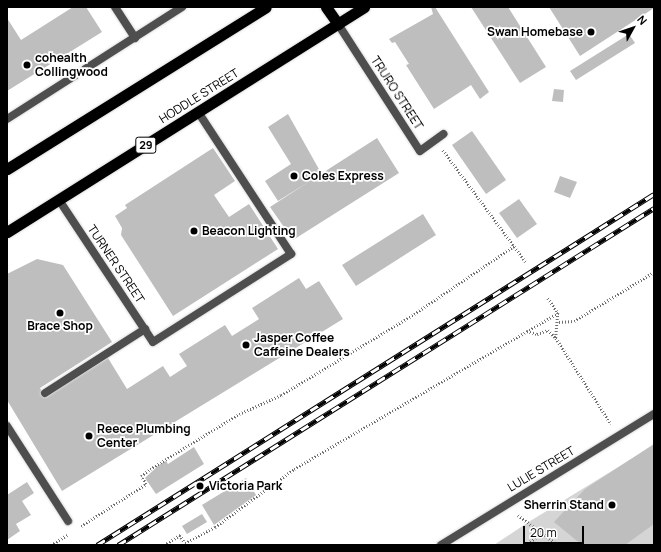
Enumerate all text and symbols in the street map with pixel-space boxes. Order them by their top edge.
north arrow [613,8,653,48]
text: N [634,12,651,28]
place label: Swan Homebase [487,25,583,39]
marker: Swan Homebase [586,27,596,37]
place label: cohealth Collingwood [35,51,108,79]
street label: TRURO STREET [368,54,426,132]
marker: cohealth Collingwood [22,60,32,70]
street label: HODDLE STREET [156,66,242,126]
road number: 29 [135,136,157,154]
place label: Coles Express [302,169,384,183]
marker: Coles Express [289,171,299,181]
street label: TURNER STREET [85,222,147,306]
place label: Beacon Lighting [202,224,296,238]
marker: Beacon Lighting [189,226,199,236]
marker: Brace Shop [55,308,65,318]
place label: Brace Shop [27,319,93,333]
place label: Jasper Coffee Caffeine Dealers [254,331,350,359]
marker: Jasper Coffee Caffeine Dealers [241,340,251,350]
place label: Reece Plumbing Center [97,422,191,450]
marker: Reece Plumbing Center [84,431,94,441]
street label: LULIE STREET [505,443,577,495]
place label: Victoria Park [209,479,282,493]
marker: Victoria Park [194,480,206,492]
place label: Sherrin Stand [524,498,604,512]
marker: Sherrin Stand [607,500,617,510]
scale bar [525,518,586,544]
text: 20 m [530,524,557,541]

